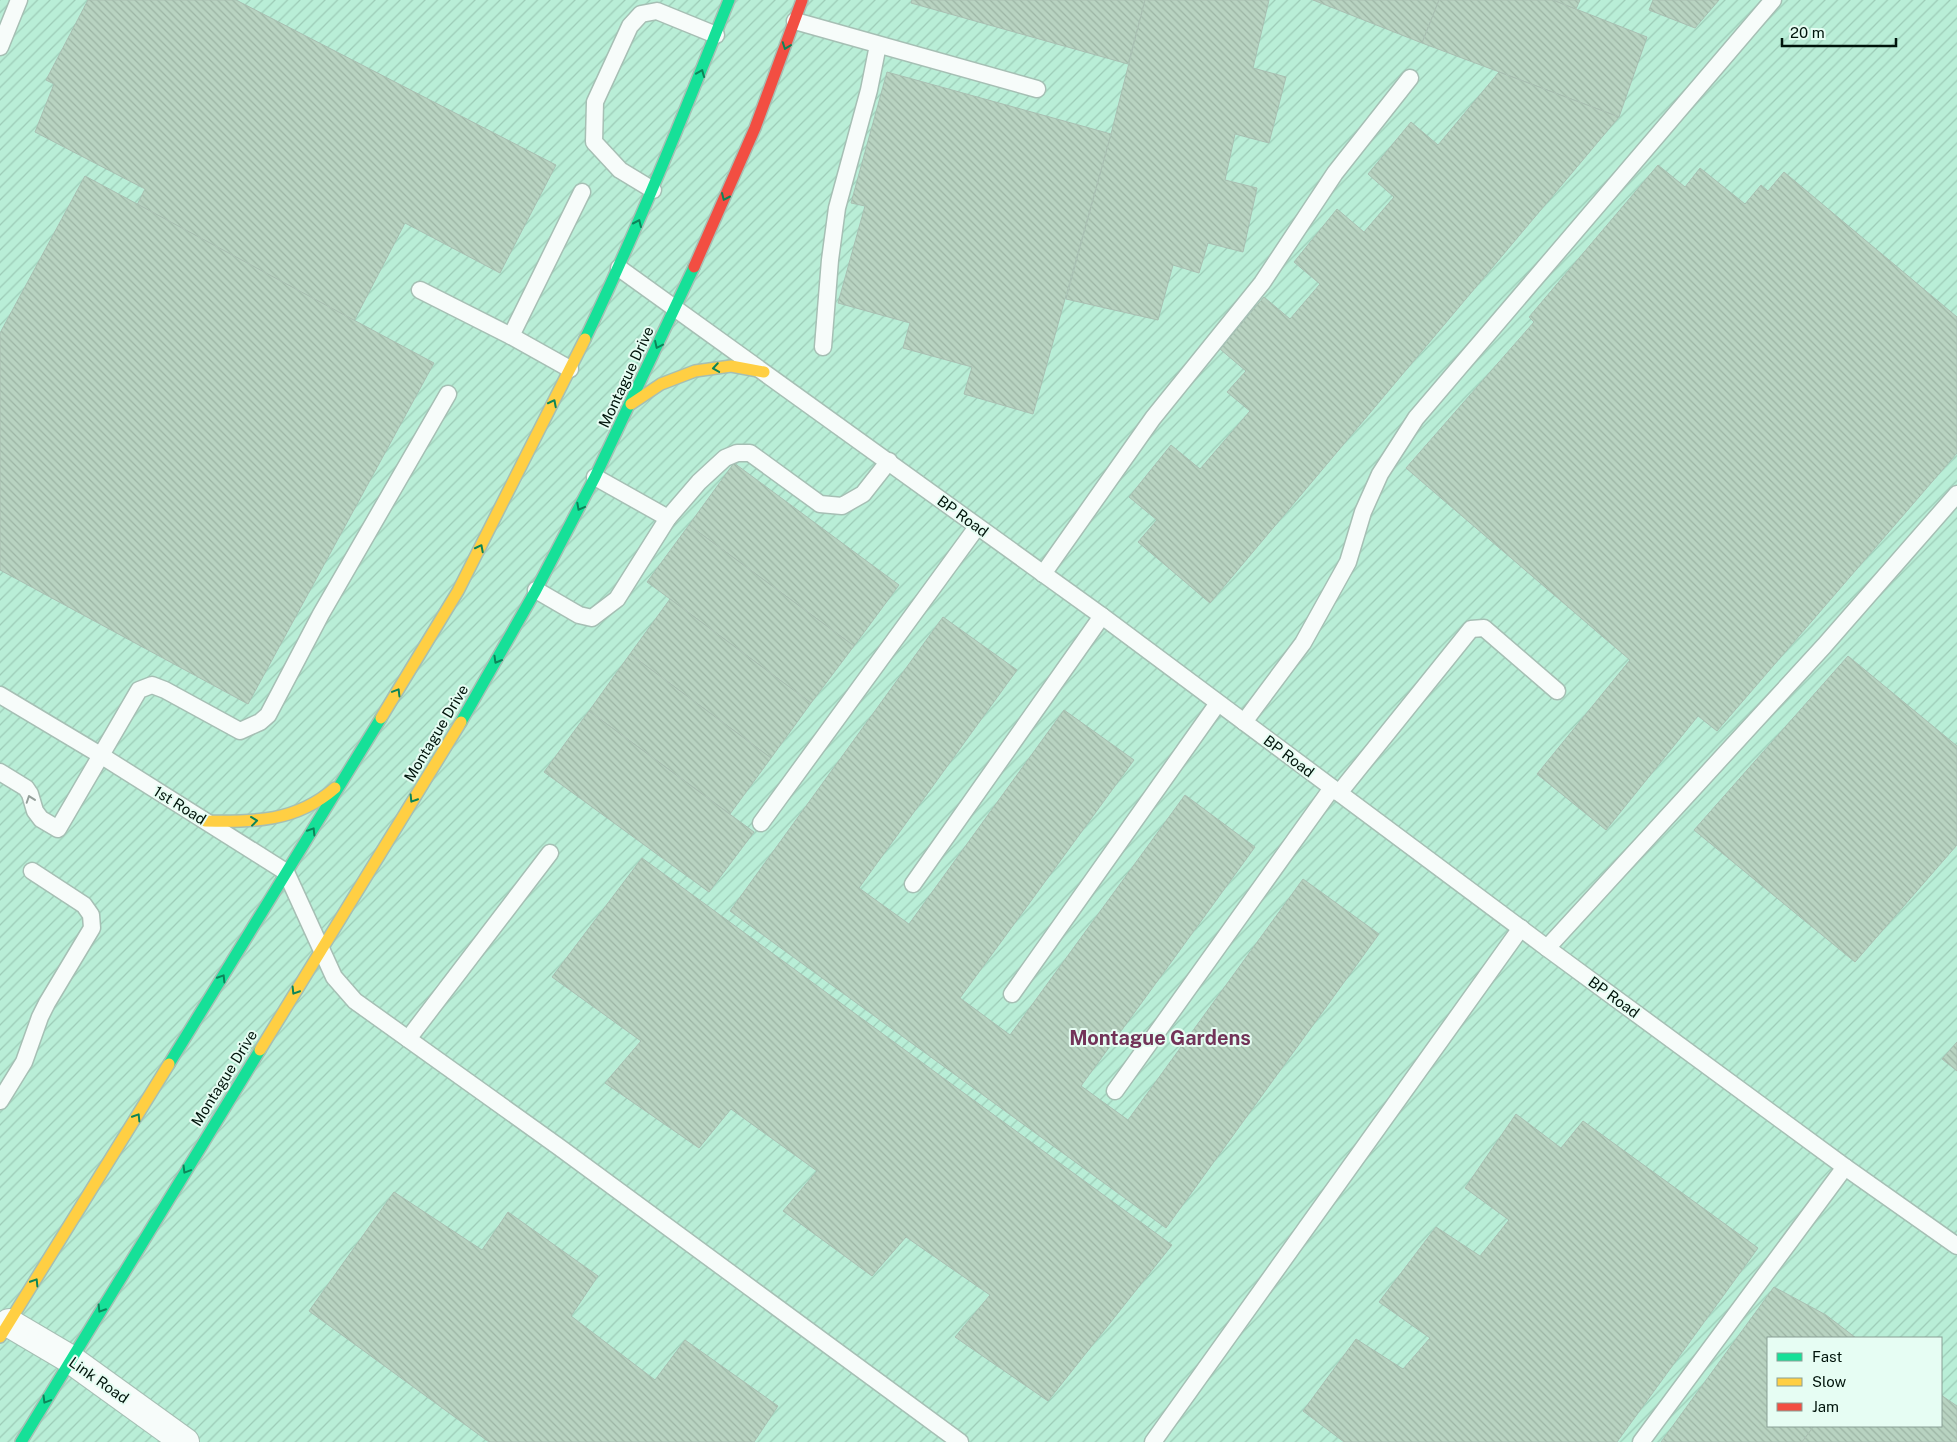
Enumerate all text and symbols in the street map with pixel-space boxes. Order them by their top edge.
scale bar [1782,15,1896,47]
text: 20 m [1790,24,1825,41]
one-way arrow [782,41,792,50]
one-way arrow [695,69,706,78]
one-way arrow [721,192,731,201]
one-way arrow [632,219,643,228]
street label: Montague Drive [595,324,657,430]
one-way arrow [654,340,665,349]
one-way arrow [712,362,720,373]
one-way arrow [547,399,557,408]
street label: BP Road [934,492,992,540]
one-way arrow [576,501,586,510]
one-way arrow [474,544,484,553]
one-way arrow [493,654,503,663]
street label: Montague Drive [400,682,472,784]
one-way arrow [390,689,400,698]
street label: BP Road [1260,731,1318,781]
street label: 1st Road [151,782,209,828]
one-way arrow [410,794,420,803]
one-way arrow [26,795,36,804]
one-way arrow [250,816,258,827]
one-way arrow [306,827,315,837]
street label: BP Road [1585,973,1643,1021]
one-way arrow [215,975,225,984]
one-way arrow [292,986,302,995]
district label: Montague Gardens [1069,1026,1251,1050]
street label: Montague Drive [188,1027,260,1129]
one-way arrow [130,1113,140,1122]
one-way arrow [182,1165,192,1174]
one-way arrow [28,1278,38,1287]
one-way arrow [98,1304,108,1313]
legend [1767,1337,1942,1427]
text: Fast [1812,1348,1842,1365]
street label: Link Road [66,1353,132,1407]
text: Slow [1812,1373,1847,1390]
one-way arrow [42,1395,52,1404]
text: Jam [1812,1398,1839,1415]

